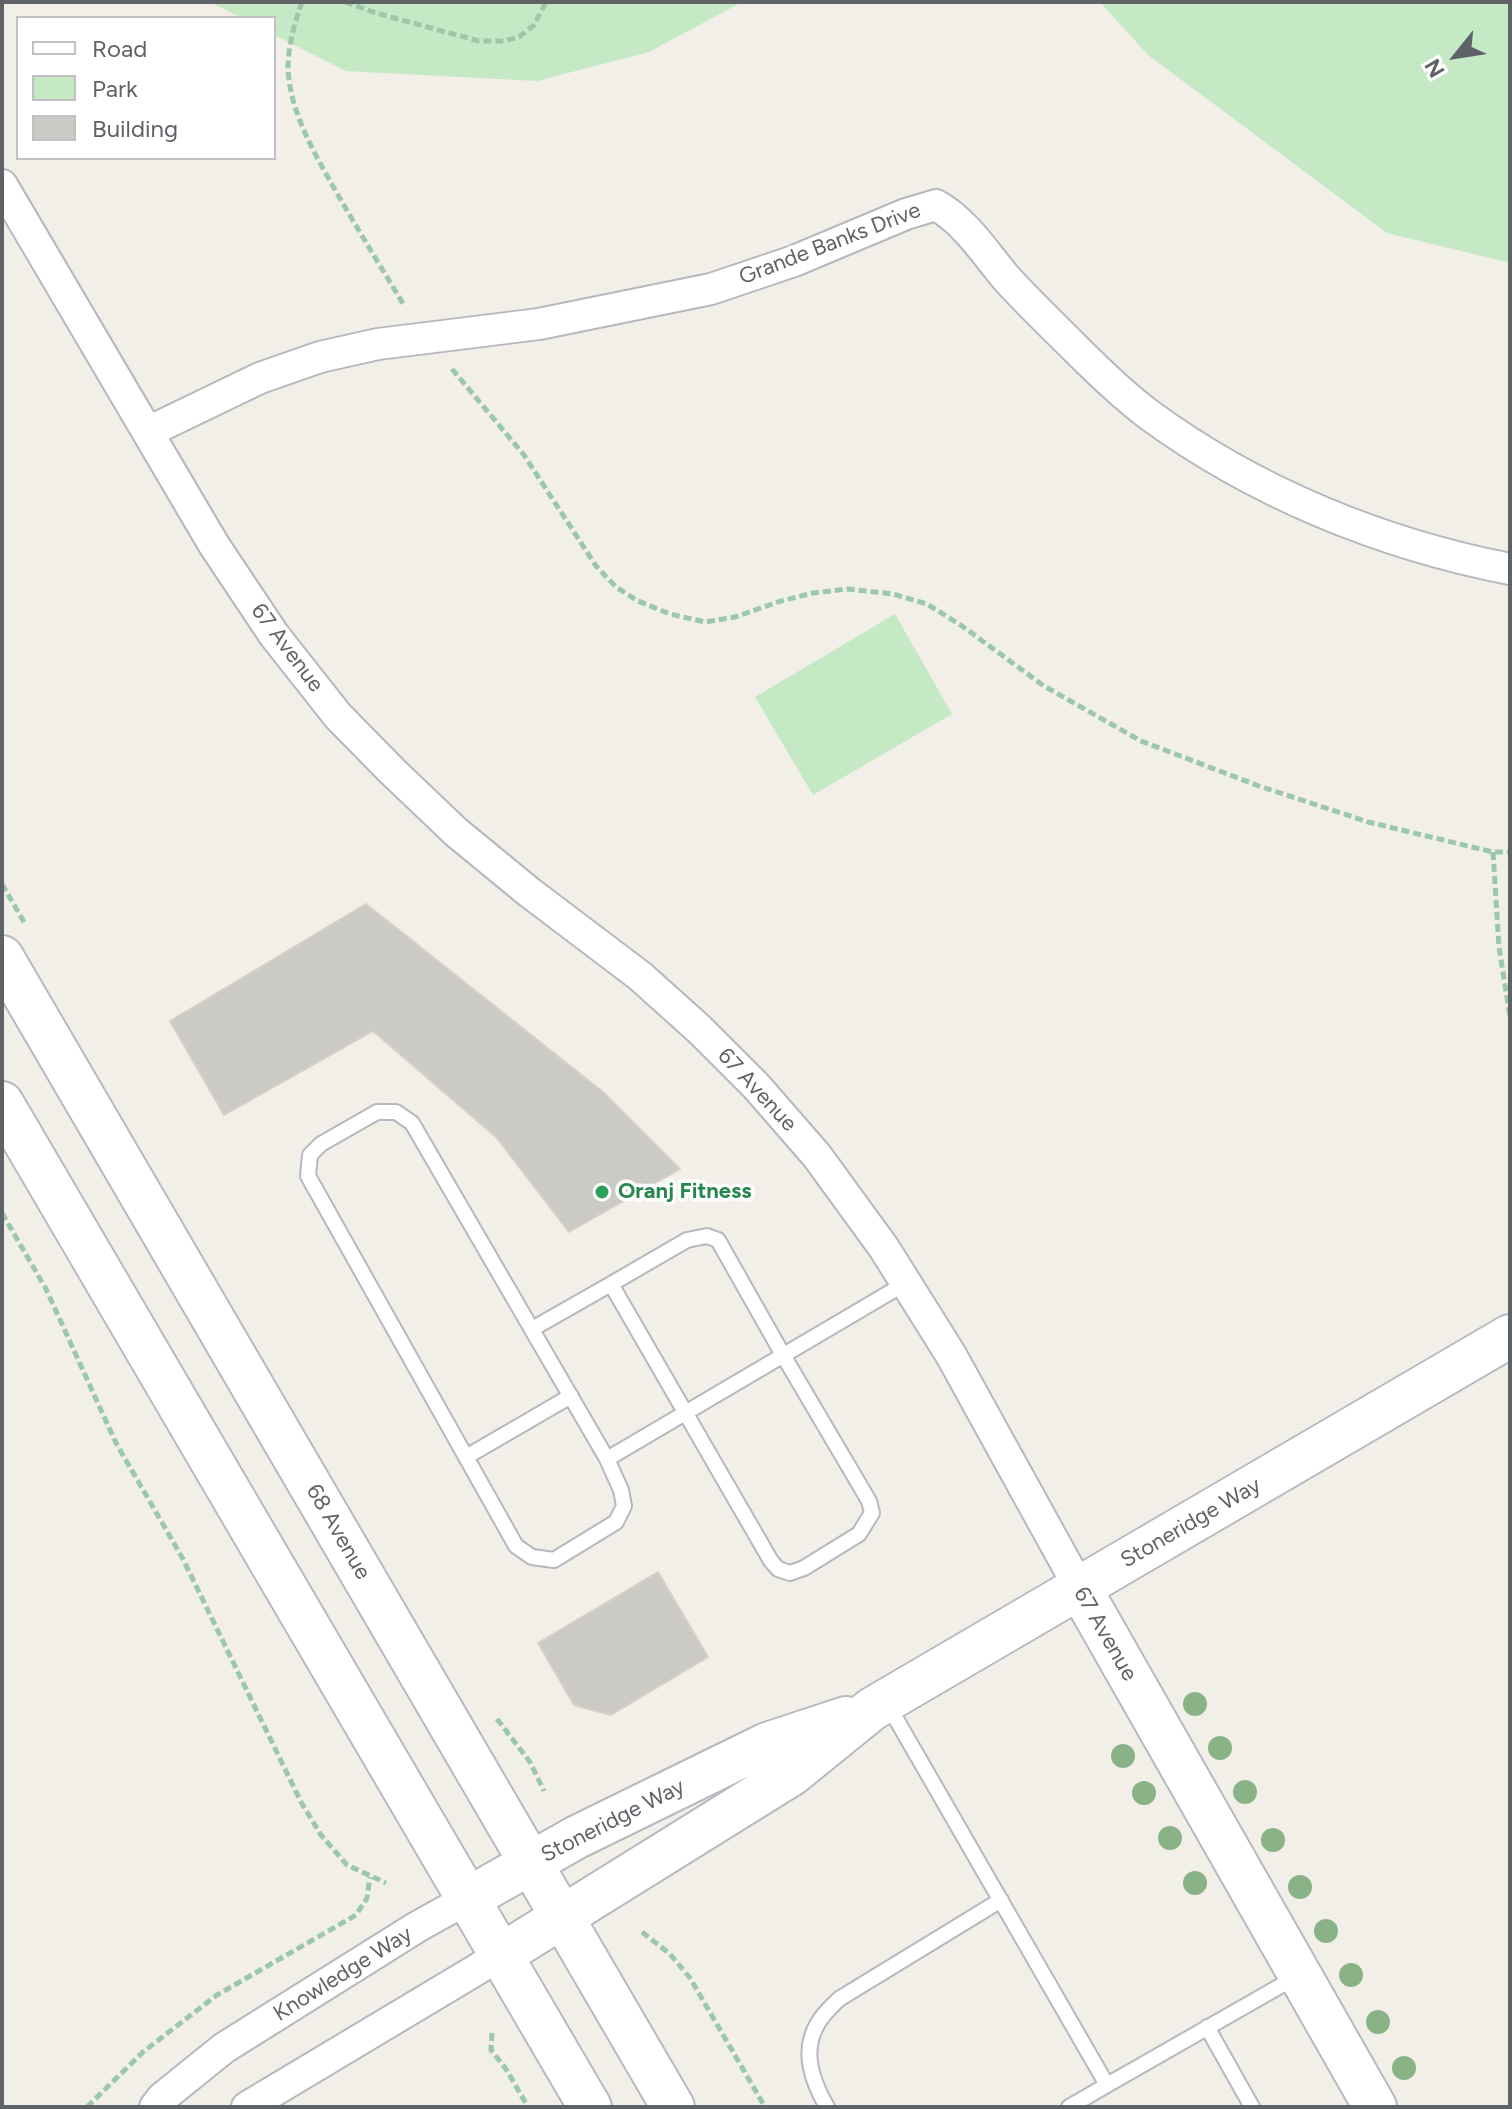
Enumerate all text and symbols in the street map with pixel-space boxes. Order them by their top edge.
legend [16,16,276,160]
north arrow [1416,16,1496,96]
text: Road [92,34,147,63]
text: N [1419,54,1451,82]
text: Park [92,74,138,103]
text: Building [92,114,178,143]
street label: Grande Banks Drive [736,197,924,291]
street label: 67 Avenue [245,598,329,698]
street label: 67 Avenue [712,1043,802,1137]
place label: Oranj Fitness [618,1179,751,1205]
marker: Oranj Fitness [593,1183,611,1201]
street label: Stoneridge Way [1116,1472,1266,1574]
street label: 68 Avenue [300,1480,376,1584]
street label: 67 Avenue [1068,1582,1142,1686]
street label: Stoneridge Way [537,1773,689,1869]
street label: Knowledge Way [269,1921,417,2027]

